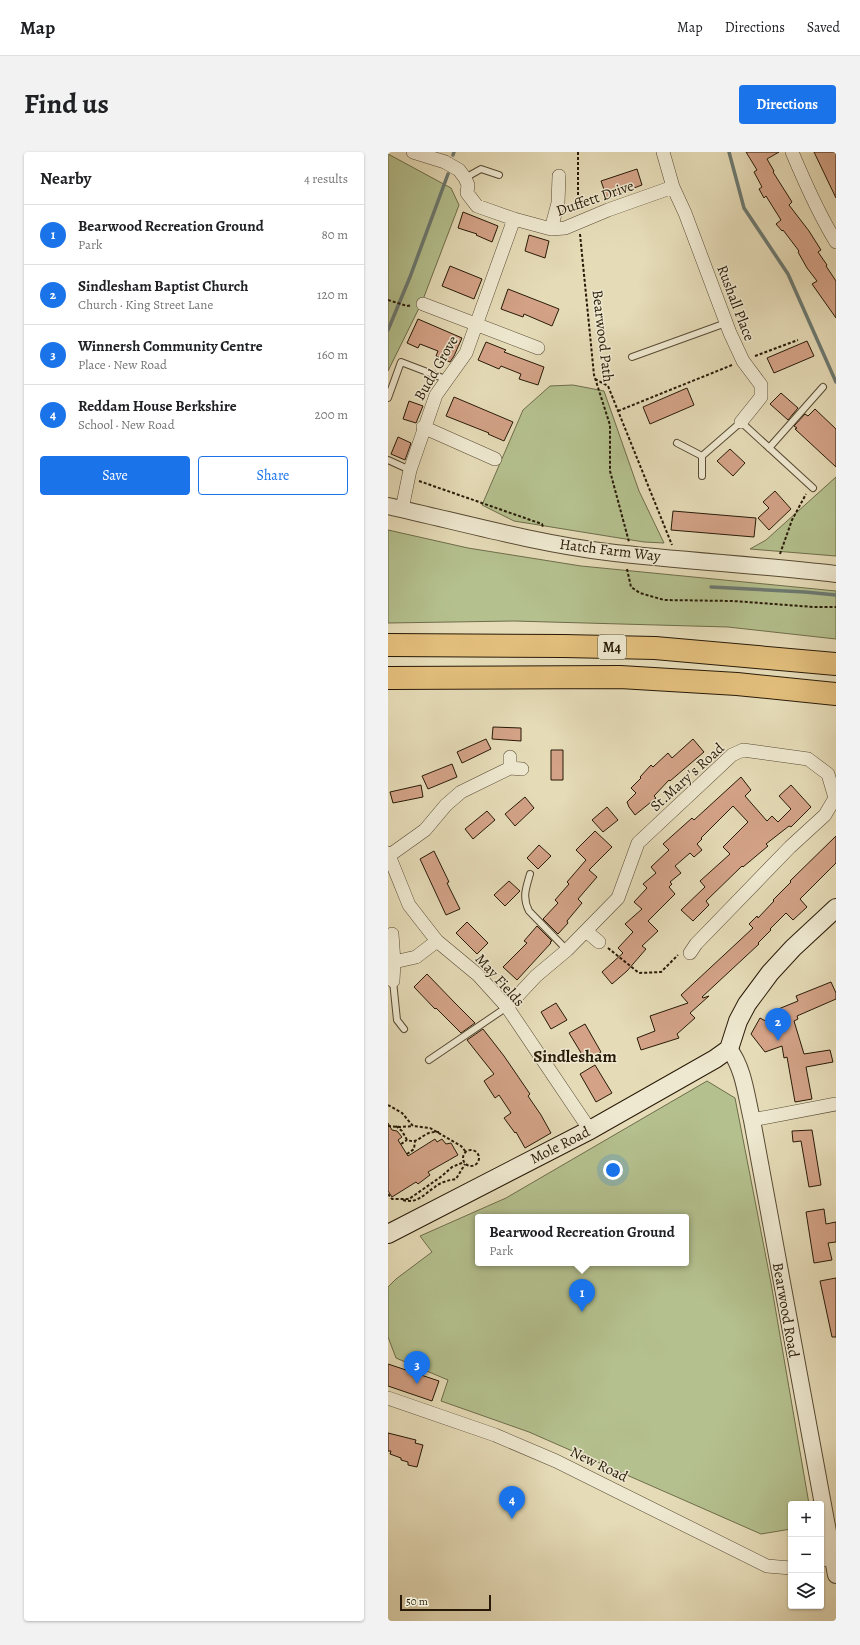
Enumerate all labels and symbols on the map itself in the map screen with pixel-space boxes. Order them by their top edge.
street label: Duffett Drive [553,175,637,221]
street label: Rushall Place [712,262,760,344]
street label: Bearwood Path [587,289,619,383]
street label: Budd Grove [409,332,463,404]
street label: Hatch Farm Way [558,534,662,566]
road number: M4 [598,635,626,659]
street label: St.Mary's Road [646,738,729,816]
street label: May Fields [471,949,529,1011]
pin: 2 [765,1008,791,1041]
district label: Sindlesham [533,1045,617,1068]
street label: Mole Road [527,1121,594,1169]
your location [603,1160,623,1180]
street label: Bearwood Road [768,1261,804,1360]
pin: 1 [569,1279,595,1312]
pin: 3 [404,1351,430,1384]
street label: New Road [567,1441,632,1487]
pin: 4 [499,1486,525,1519]
scale bar [400,1593,491,1612]

